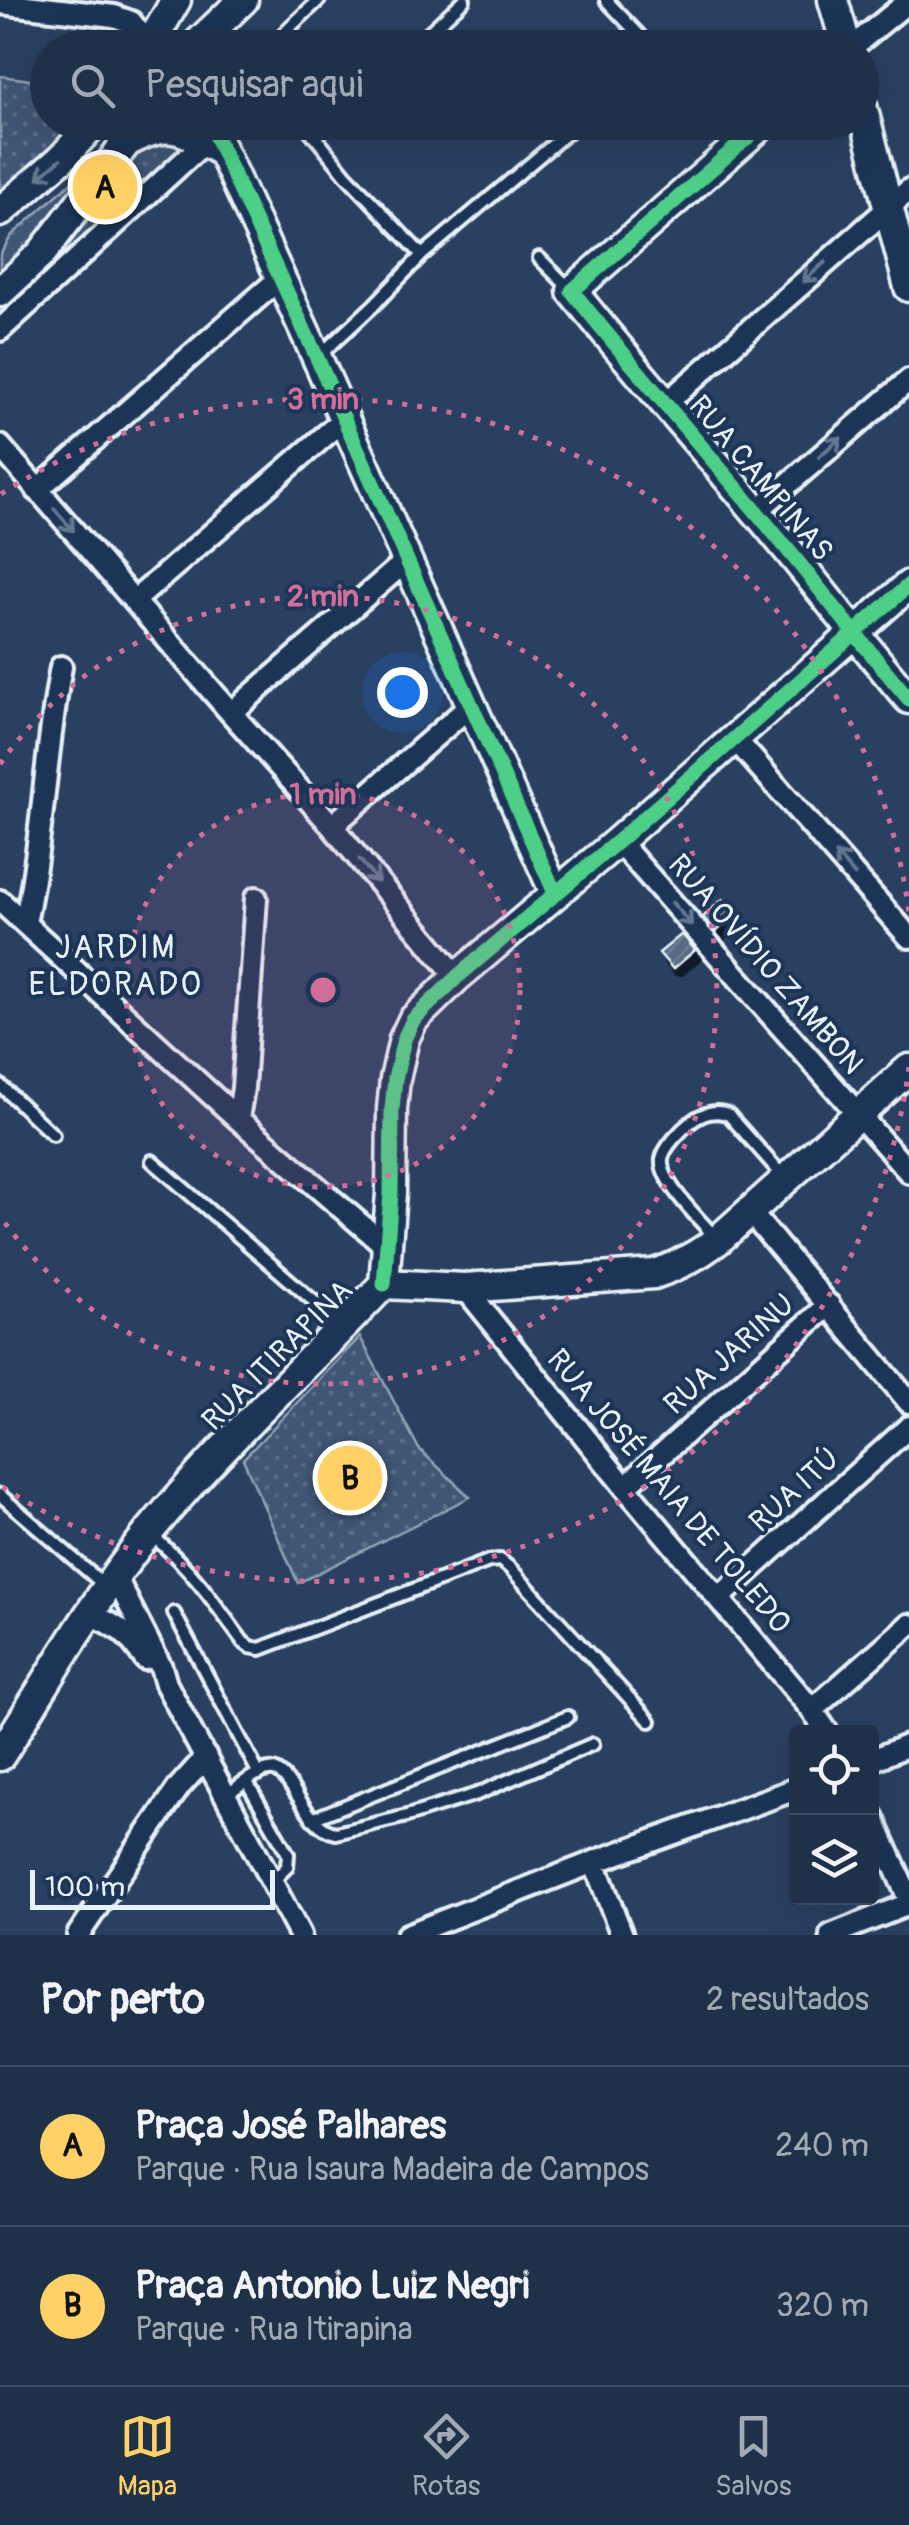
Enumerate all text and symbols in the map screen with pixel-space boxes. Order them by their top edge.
search box [30,30,879,140]
icon: search [65,58,120,113]
text: Pesquisar aqui [145,61,363,109]
pin: A [72,150,138,224]
one-way arrow [37,158,62,181]
one-way arrow [802,261,828,283]
text: 3 min [287,381,359,418]
street label: RUA CAMPINAS [681,388,841,569]
one-way arrow [817,436,842,459]
one-way arrow [52,507,75,532]
text: 2 min [287,578,359,615]
your location [377,667,428,718]
text: 1 min [290,776,356,813]
street label: RUA OVÍDIO ZAMBON [660,847,871,1082]
one-way arrow [834,851,856,877]
one-way arrow [358,857,380,883]
one-way arrow [671,901,694,926]
district label: JARDIM ELDORADO [29,928,203,1005]
centre of rings [305,972,341,1008]
street label: RUA ITIRAPINA [194,1272,361,1439]
street label: RUA JARINU [656,1286,802,1423]
street label: RUA JOSÉ MAIA DE TOLEDO [539,1342,798,1641]
pin: B [318,1440,382,1516]
street label: RUA ITÚ [742,1440,847,1540]
map controls [789,1725,879,1905]
button: locate [789,1725,879,1815]
button: layers [789,1815,879,1905]
scale bar [30,1865,275,1910]
text: 100 m [45,1870,125,1905]
text: Por perto [40,1974,205,2026]
text: 2 resultados [706,1980,869,2020]
text: Praça José Palhares [135,2102,446,2150]
text: A [62,2126,83,2166]
text: 240 m [775,2126,869,2166]
text: Parque · Rua Isaura Madeira de Campos [135,2150,649,2190]
text: Praça Antonio Luiz Negri [135,2262,529,2310]
text: B [63,2286,82,2326]
text: 320 m [776,2286,869,2326]
text: Parque · Rua Itirapina [135,2310,413,2350]
tab: Mapa [118,2409,177,2504]
tab: Rotas [412,2409,480,2504]
tab: Salvos [715,2409,791,2504]

